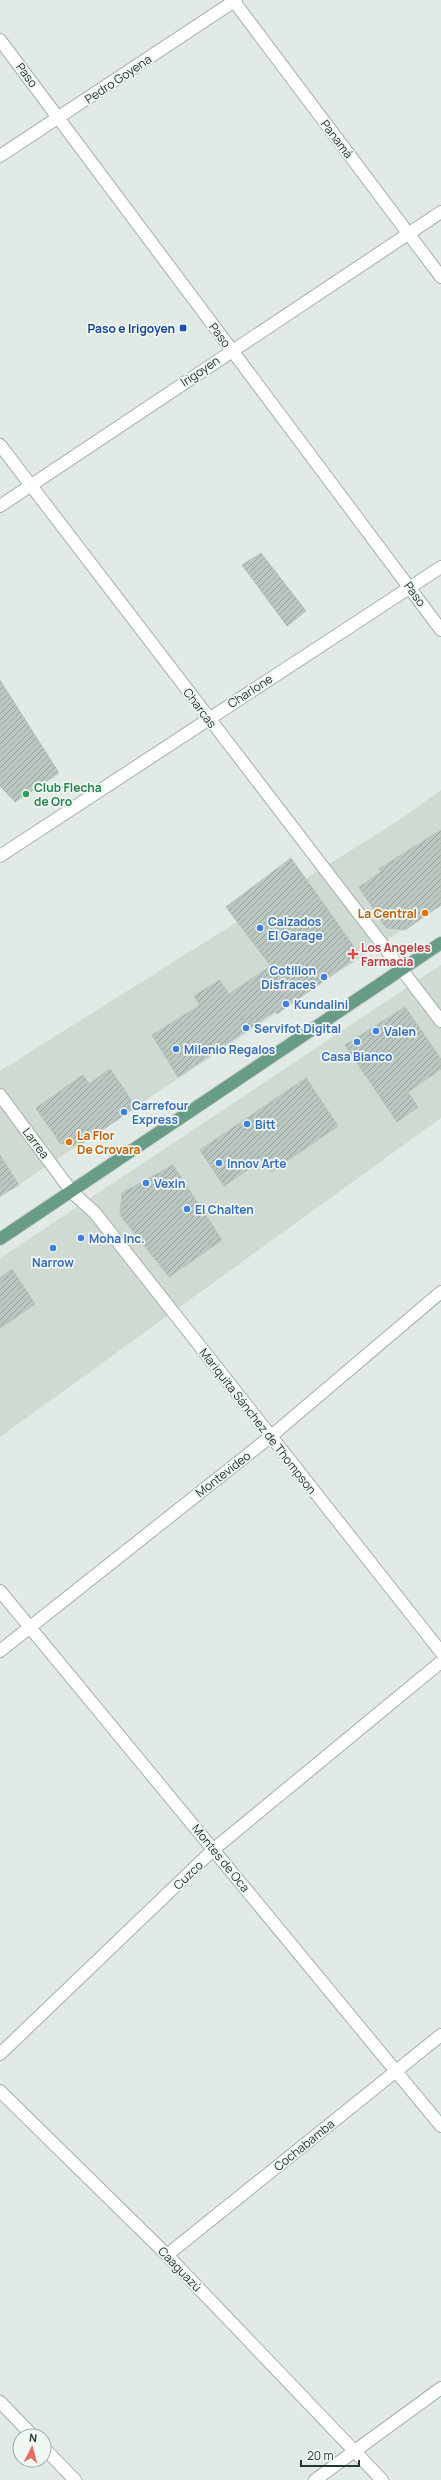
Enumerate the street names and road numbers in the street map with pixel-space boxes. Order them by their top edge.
street label: Pedro Goyena [81,50,155,108]
street label: Paso [12,59,42,91]
street label: Panamá [317,116,357,162]
street label: Paso [205,319,235,351]
street label: Irigoyen [177,352,223,390]
street label: Paso [400,578,430,610]
street label: Charlone [224,670,276,712]
street label: Charcas [179,684,221,732]
street label: Larrea [19,1124,53,1162]
street label: Mariquita Sánchez de Thompson [196,1344,320,1498]
street label: Montevideo [192,1447,254,1501]
street label: Montes de Oca [188,1820,254,1896]
street label: Cuzco [169,1857,207,1893]
street label: Cochabamba [270,2115,338,2175]
street label: Caaguazú [154,2243,206,2295]

